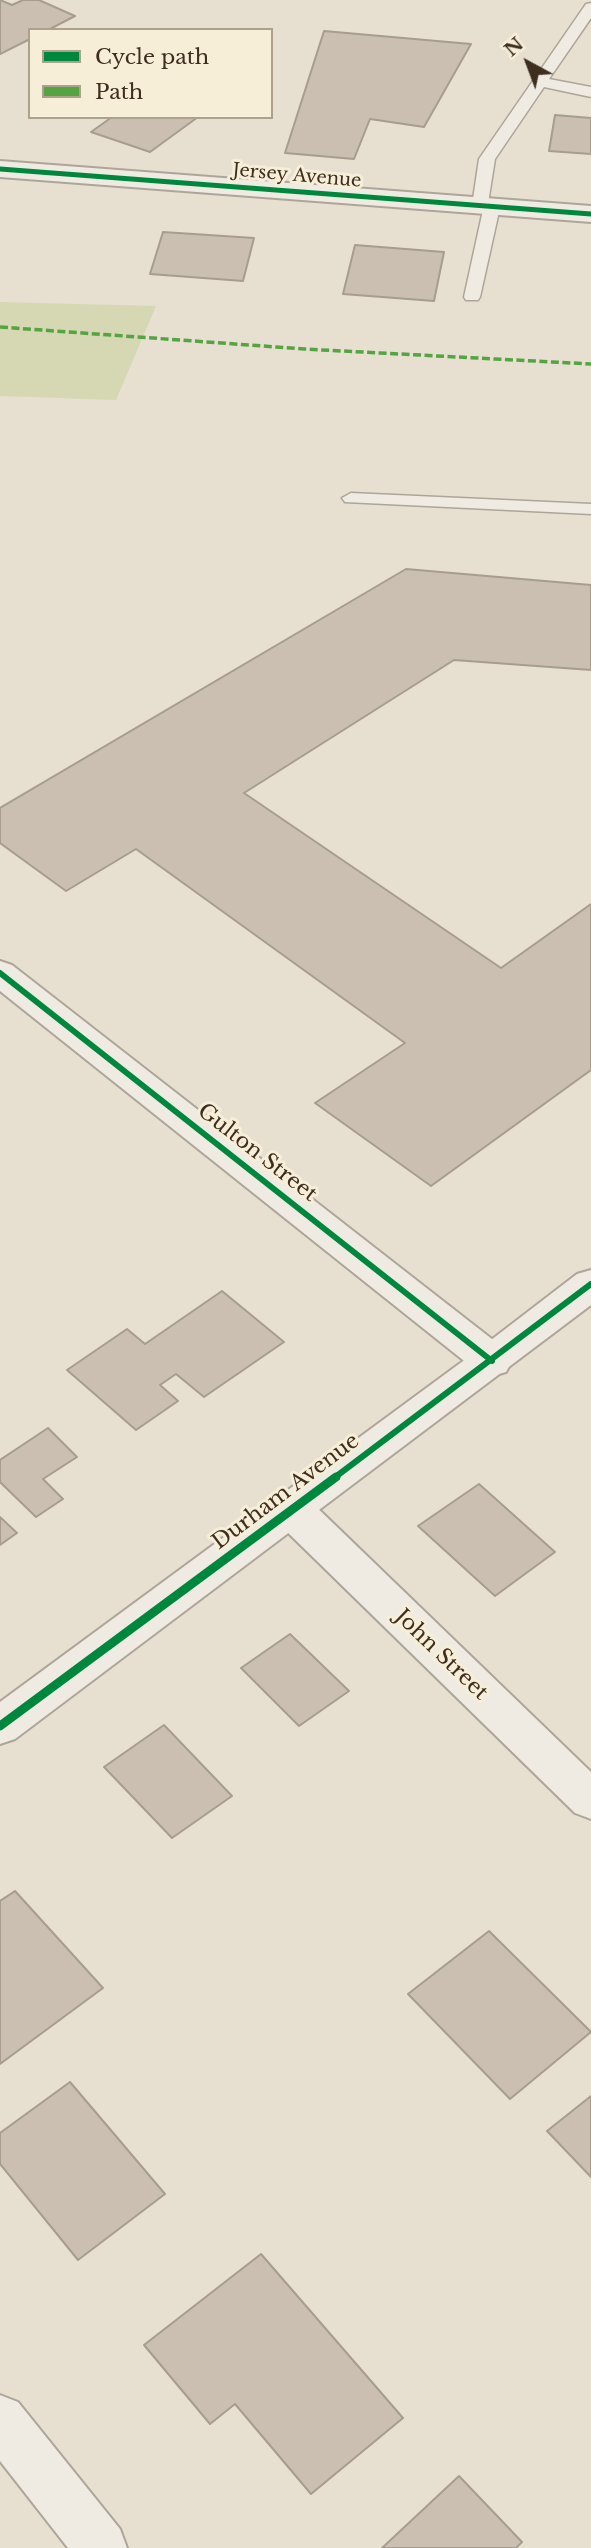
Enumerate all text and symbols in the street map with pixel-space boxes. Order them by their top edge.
legend [28,28,273,119]
north arrow [493,28,563,98]
text: N [500,32,528,61]
text: Cycle path [95,44,209,70]
text: Path [95,79,143,105]
street label: Jersey Avenue [232,160,362,192]
street label: Gulton Street [192,1099,322,1207]
street label: Durham Avenue [208,1429,364,1555]
street label: John Street [389,1604,493,1706]

